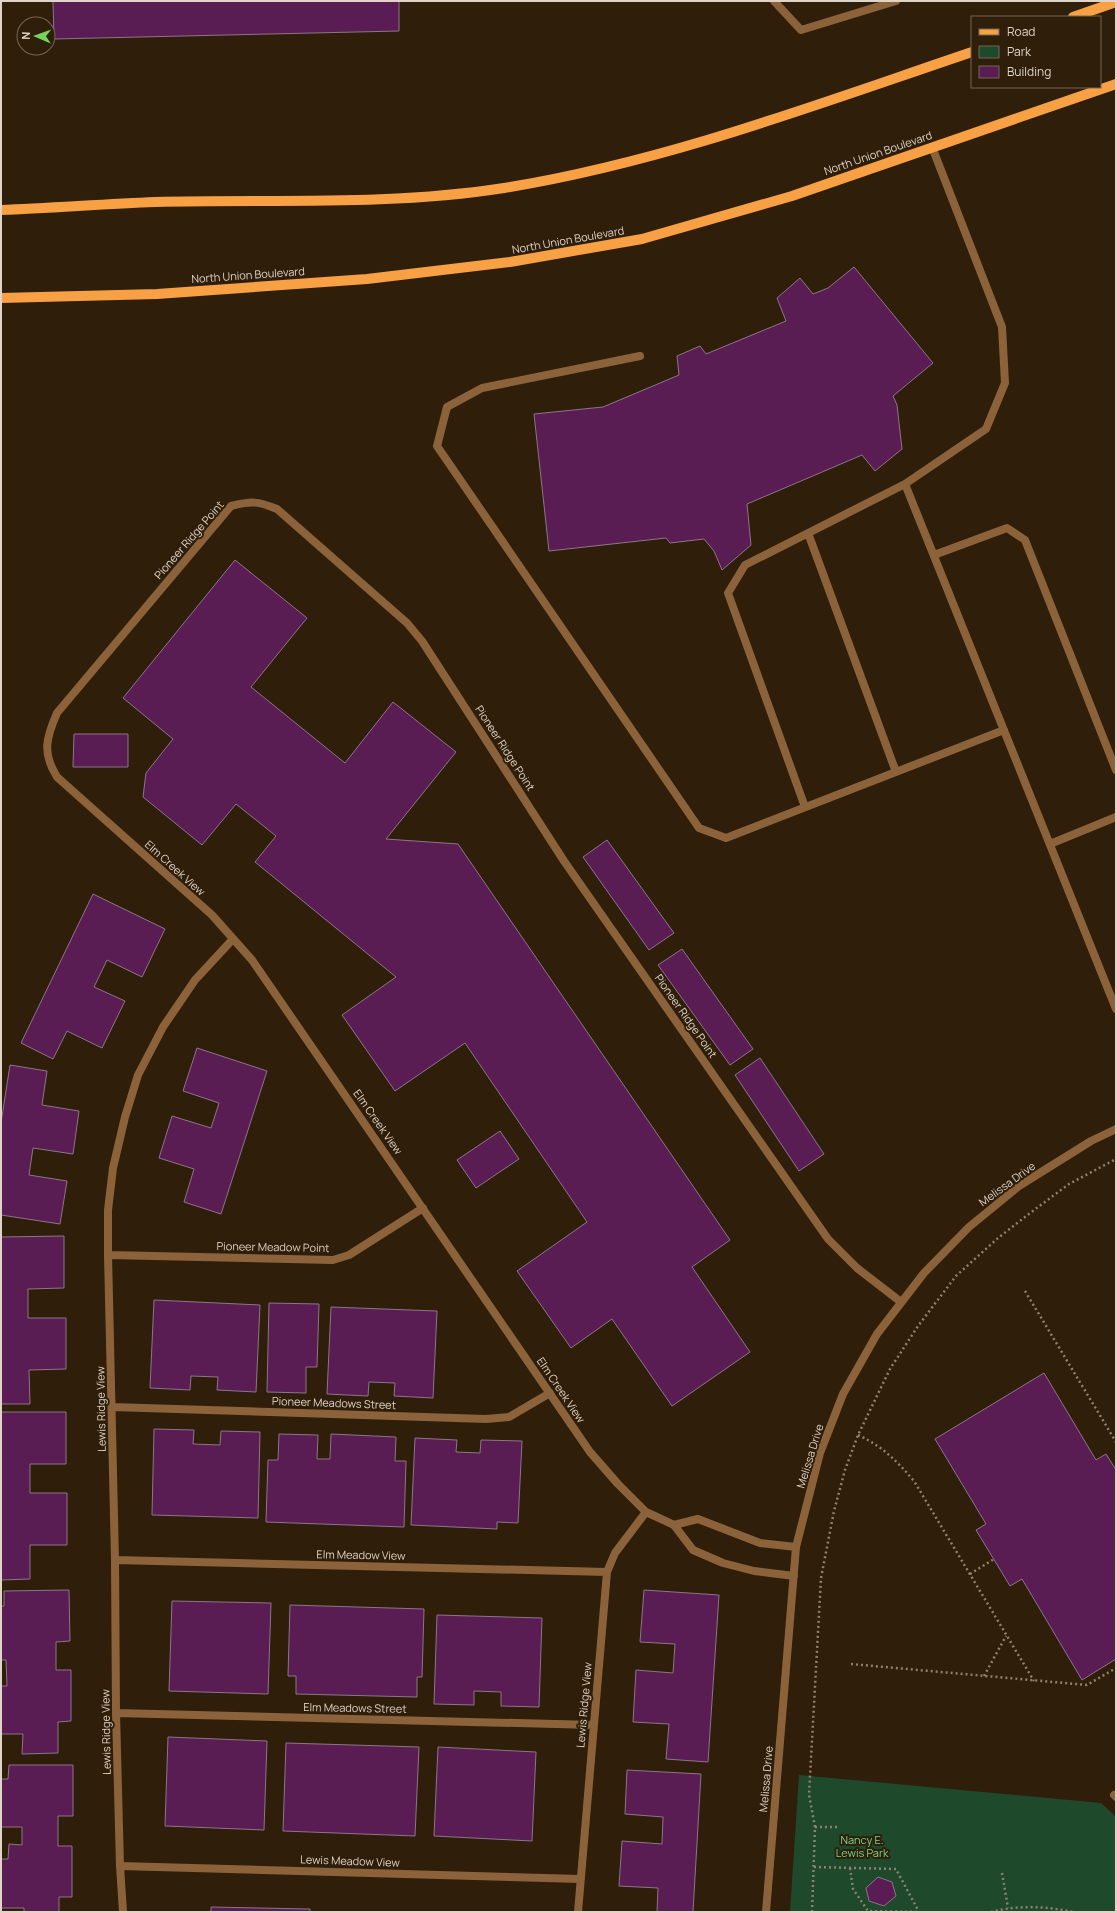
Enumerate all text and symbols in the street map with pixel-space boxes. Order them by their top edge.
north arrow [16,16,56,56]
legend [971,16,1101,88]
text: Road [1007,23,1035,40]
text: N [18,31,33,40]
text: Park [1007,43,1032,60]
text: Building [1007,63,1051,80]
street label: North Union Boulevard [822,127,934,178]
street label: North Union Boulevard [511,222,625,257]
street label: North Union Boulevard [191,263,305,286]
street label: Pioneer Ridge Point [150,497,227,582]
street label: Pioneer Ridge Point [472,702,539,793]
street label: Elm Creek View [142,837,209,899]
street label: Pioneer Ridge Point [652,971,721,1061]
street label: Elm Creek View [350,1086,407,1158]
street label: Melissa Drive [975,1158,1038,1209]
street label: Pioneer Meadow Point [216,1238,330,1255]
street label: Elm Creek View [534,1354,589,1426]
street label: Lewis Ridge View [92,1366,109,1452]
street label: Pioneer Meadows Street [272,1393,396,1412]
street label: Melissa Drive [793,1421,827,1490]
street label: Elm Meadow View [316,1546,406,1563]
street label: Lewis Ridge View [572,1661,595,1748]
street label: Lewis Ridge View [97,1689,114,1775]
street label: Elm Meadows Street [303,1699,407,1716]
street label: Melissa Drive [755,1745,776,1813]
park label: Nancy E. Lewis Park [836,1832,889,1860]
street label: Lewis Meadow View [300,1851,401,1870]

